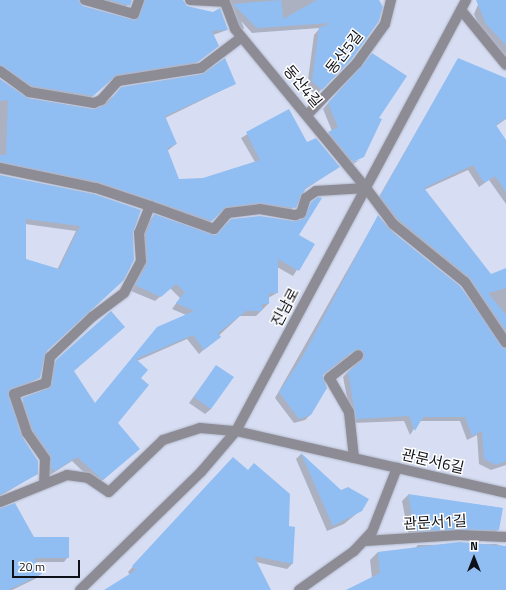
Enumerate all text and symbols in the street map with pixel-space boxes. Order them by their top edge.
street label: 동산5길 [322,27,366,77]
street label: 동산4길 [280,61,326,111]
street label: 진남로 [267,284,303,330]
street label: 관문서6길 [400,445,466,477]
street label: 관문서1길 [403,511,467,533]
north arrow [454,538,494,578]
text: N [470,538,478,554]
scale bar [14,552,82,578]
text: 20 m [19,557,45,576]

